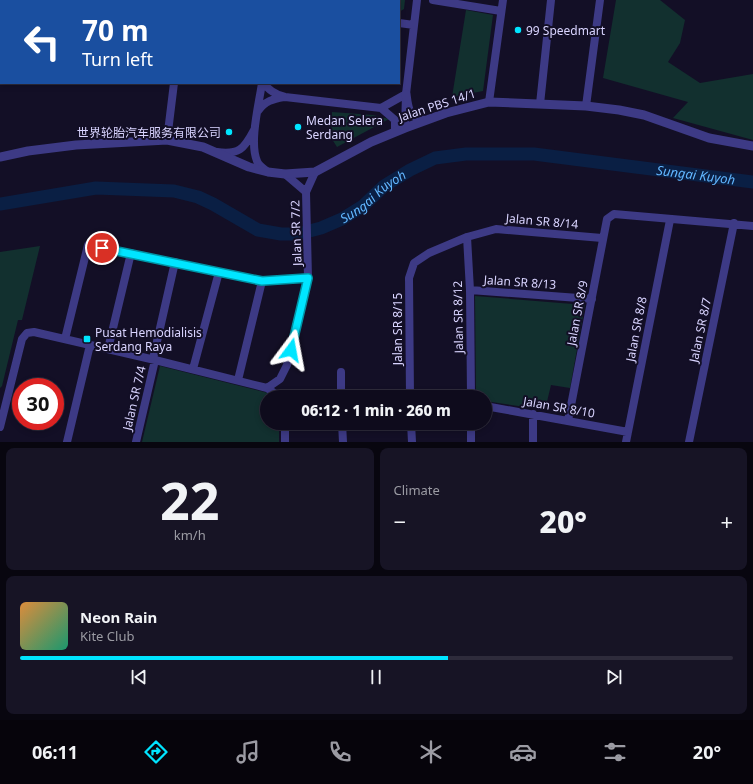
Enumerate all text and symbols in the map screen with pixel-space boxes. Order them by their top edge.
text: 70 m [82,11,149,49]
icon: left [16,16,68,68]
place label: 99 Speedmart [526,22,606,39]
marker: 99 Speedmart [513,25,523,35]
text: Turn left [82,47,153,71]
street label: Jalan PBS 14/1 [395,85,478,126]
place label: Medan Selera Serdang [306,112,383,143]
marker: Medan Selera Serdang [293,122,303,132]
place label: 世界轮胎汽车服务有限公司 [77,124,221,141]
marker: 世界轮胎汽车服务有限公司 [224,127,234,137]
water label: Sungai Kuyoh [655,161,736,189]
water label: Sungai Kuyoh [336,166,409,227]
street label: Jalan SR 7/2 [286,200,306,267]
street label: Jalan SR 8/14 [504,209,579,233]
pin [85,231,119,265]
icon: arrive [91,237,113,259]
street label: Jalan SR 8/13 [482,271,557,293]
street label: Jalan SR 8/9 [562,279,592,348]
street label: Jalan SR 8/12 [449,280,467,354]
street label: Jalan SR 8/15 [389,293,406,366]
street label: Jalan SR 8/8 [621,295,651,364]
street label: Jalan SR 8/7 [685,296,715,365]
place label: Pusat Hemodialisis Serdang Raya [95,324,202,355]
position arrow [270,329,312,371]
marker: Pusat Hemodialisis Serdang Raya [82,334,92,344]
street label: Jalan SR 7/4 [118,364,150,433]
speed limit sign: 30 [12,378,64,430]
street label: Jalan SR 8/10 [521,392,596,422]
text: 06:12 · 1 min · 260 m [301,400,451,420]
text: 22 [160,464,220,535]
text: Climate [394,481,440,499]
text: 20° [540,501,587,542]
text: − [394,506,406,536]
text: + [720,506,733,536]
text: km/h [174,526,206,544]
text: Neon Rain [80,607,157,627]
text: Kite Club [80,627,134,645]
icon: previous [128,666,150,688]
icon: pause [365,666,387,688]
icon: next [603,666,625,688]
icon: directions [142,738,170,766]
icon: music [234,738,262,766]
icon: phone [326,738,354,766]
icon: climate [417,738,445,766]
icon: car [509,738,537,766]
icon: filters [601,738,629,766]
text: 06:11 [32,740,78,764]
text: 20° [693,740,721,764]

